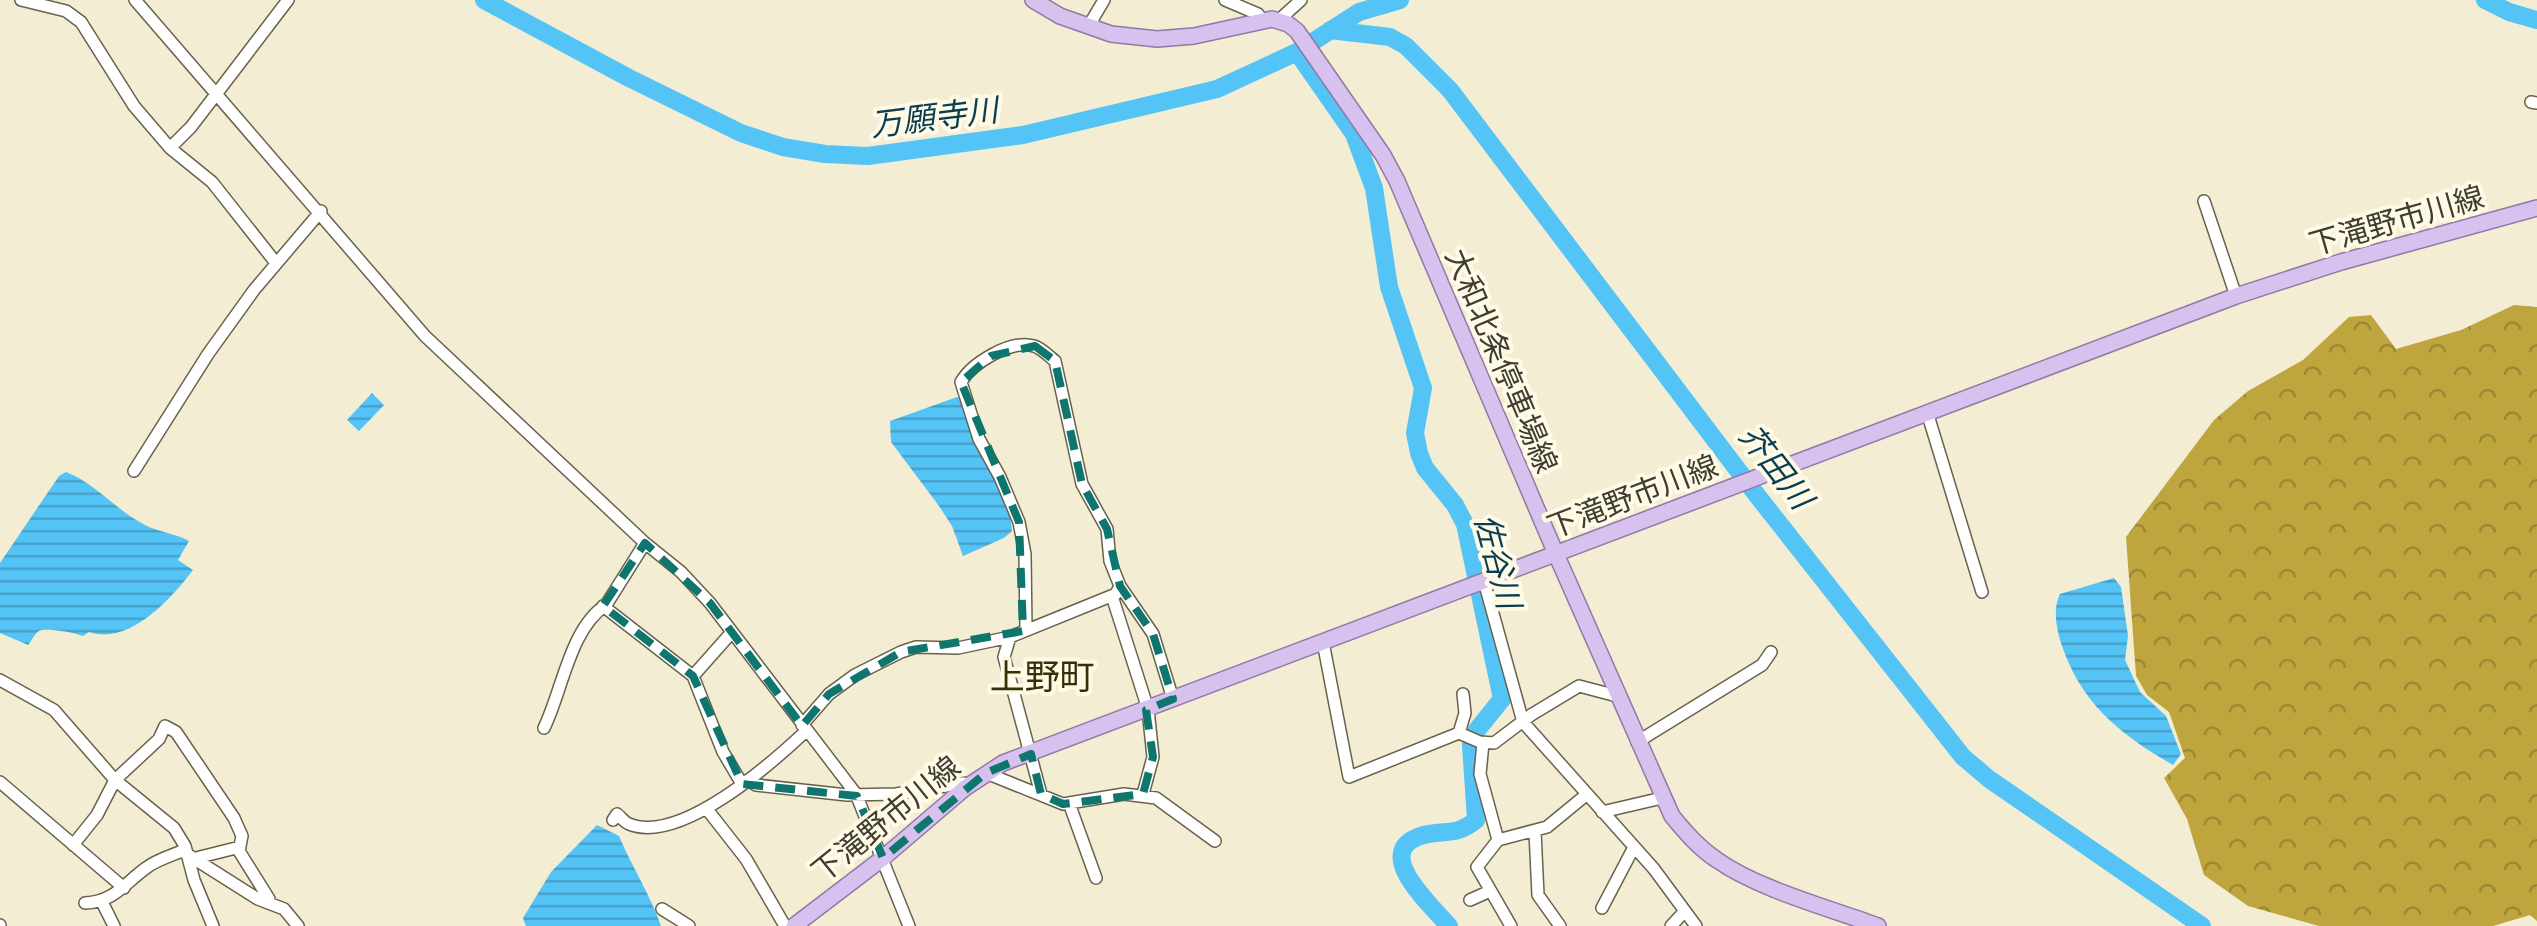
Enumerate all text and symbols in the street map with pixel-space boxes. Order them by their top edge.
water label: 万願寺川 [868,88,1003,143]
street label: 下滝野市川線 [2305,177,2487,261]
street label: 大和北条停車場線 [1440,243,1566,477]
water label: 芥田川 [1732,416,1824,518]
street label: 下滝野市川線 [1542,446,1722,544]
water label: 佐谷川 [1468,510,1531,615]
district label: 上野町 [989,654,1095,696]
street label: 下滝野市川線 [804,747,966,889]

